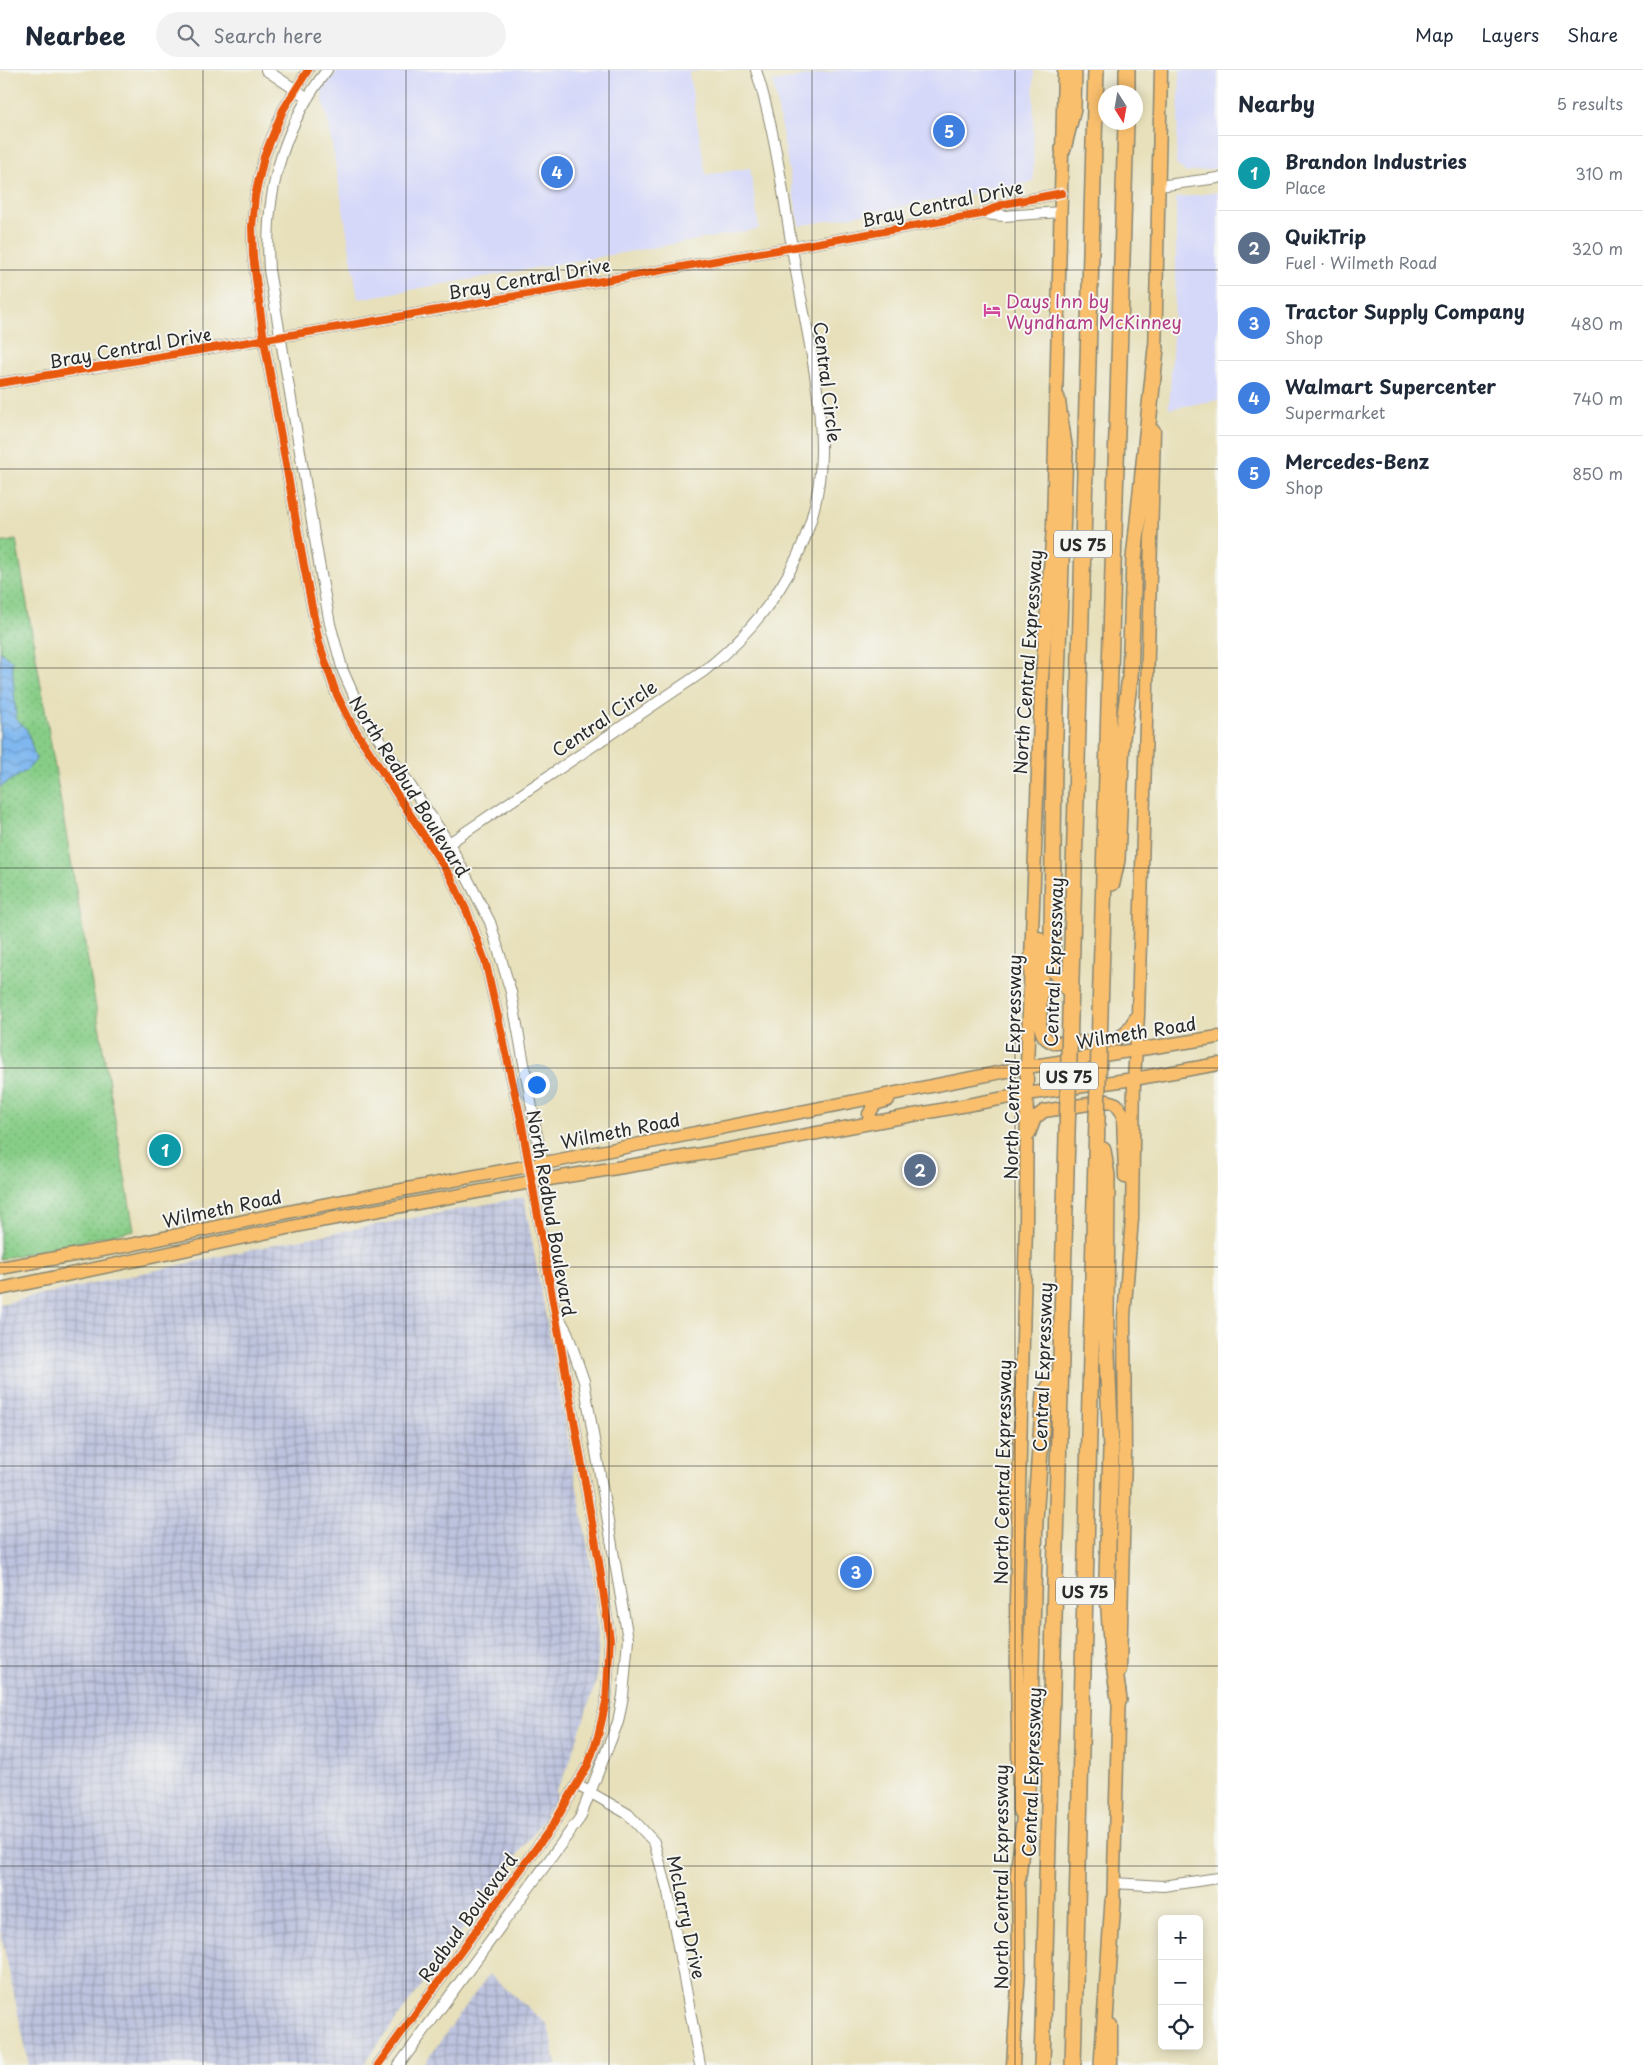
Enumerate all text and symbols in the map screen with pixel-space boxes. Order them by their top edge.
search box [156,12,506,57]
text: Nearbee [25,17,126,53]
icon: search [174,21,202,49]
text: Search here [214,21,322,49]
text: Map [1415,21,1454,48]
text: Layers [1482,21,1539,48]
text: Share [1567,21,1618,48]
north arrow [1098,85,1143,130]
text: Nearby [1238,87,1315,119]
text: 5 results [1556,91,1623,115]
pin: 5 [933,112,965,150]
text: Brandon Industries [1285,147,1467,175]
pin: 4 [541,153,573,191]
text: 1 [1250,161,1258,185]
text: 310 m [1575,161,1623,185]
street label: Bray Central Drive [859,173,1025,233]
text: Place [1285,175,1326,199]
text: QuikTrip [1285,222,1366,250]
text: 2 [1248,236,1260,260]
text: 320 m [1572,236,1623,260]
street label: Bray Central Drive [446,250,612,306]
text: Fuel · Wilmeth Road [1285,250,1437,274]
place label: Days Inn by Wyndham McKinney [1006,287,1182,335]
text: Tractor Supply Company [1285,297,1525,325]
hotel icon: Days Inn by Wyndham McKinney [982,300,1002,320]
text: 3 [1249,311,1259,335]
text: 480 m [1571,311,1623,335]
street label: Bray Central Drive [47,319,213,375]
street label: Central Circle [807,320,849,444]
text: Shop [1285,325,1323,349]
text: Walmart Supercenter [1285,372,1496,400]
text: 4 [1249,386,1259,410]
text: 740 m [1573,386,1623,410]
text: Supermarket [1285,400,1385,424]
text: Mercedes-Benz [1285,447,1429,475]
text: 5 [1249,461,1259,485]
text: 850 m [1572,461,1623,485]
text: Shop [1285,475,1323,499]
road number: US 75 [1054,530,1112,558]
street label: North Central Expressway [1006,549,1048,775]
street label: Central Circle [546,673,662,763]
street label: North Redbud Boulevard [343,690,477,882]
street label: Central Expressway [1037,877,1069,1047]
street label: North Central Expressway [997,954,1027,1180]
street label: Wilmeth Road [1074,1009,1198,1055]
road number: US 75 [1040,1062,1098,1089]
your location [524,1072,550,1098]
street label: Wilmeth Road [558,1105,682,1155]
street label: North Redbud Boulevard [521,1108,583,1318]
pin: 1 [149,1131,181,1169]
pin: 2 [904,1151,936,1189]
street label: Wilmeth Road [160,1182,284,1234]
street label: Central Expressway [1026,1282,1058,1452]
street label: North Central Expressway [987,1359,1017,1585]
pin: 3 [840,1553,872,1591]
road number: US 75 [1056,1578,1114,1604]
street label: Central Expressway [1015,1687,1047,1857]
street label: North Central Expressway [987,1764,1014,1990]
street label: Redbud Boulevard [411,1847,523,1987]
street label: McLarry Drive [661,1853,713,1981]
map controls [1158,1915,1203,2050]
button: + [1158,1915,1203,1960]
button: − [1158,1960,1203,2005]
button: locate [1158,2005,1203,2050]

